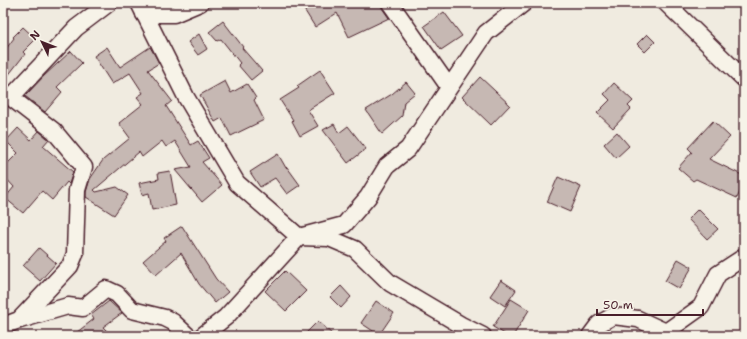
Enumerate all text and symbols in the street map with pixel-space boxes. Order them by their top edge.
north arrow [22,22,62,62]
text: N [27,27,44,44]
scale bar [597,291,703,317]
text: 50 m [603,297,633,313]

